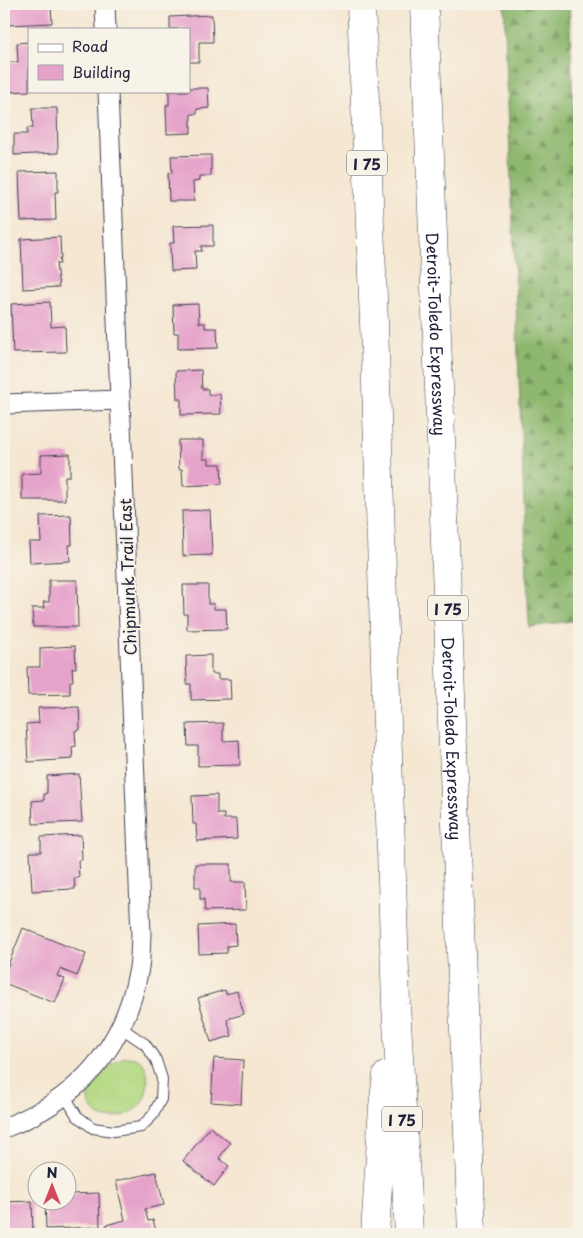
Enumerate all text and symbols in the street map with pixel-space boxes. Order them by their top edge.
legend [28,28,190,92]
text: Road [72,34,108,57]
text: Building [72,60,131,83]
road number: I 75 [347,150,387,176]
street label: Detroit-Toledo Expressway [421,231,453,436]
street label: Chipmunk Trail East [112,498,142,656]
road number: I 75 [428,596,468,620]
street label: Detroit-Toledo Expressway [437,636,469,841]
road number: I 75 [382,1106,422,1132]
north arrow [28,1160,78,1210]
text: N [46,1162,58,1183]

